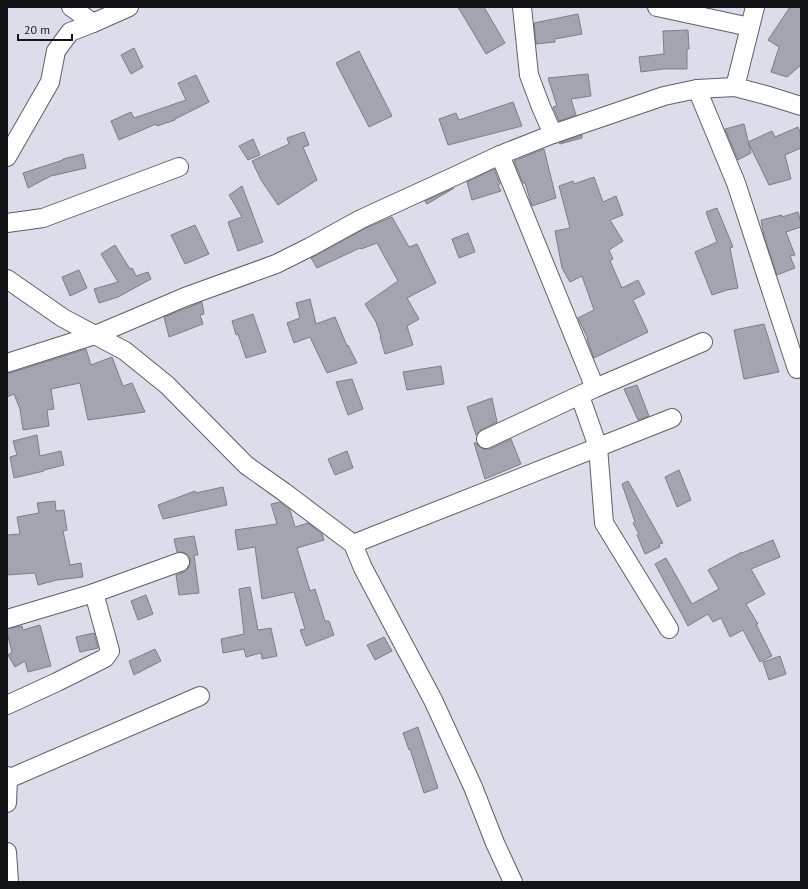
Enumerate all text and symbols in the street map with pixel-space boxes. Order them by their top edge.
scale bar [18,16,72,42]
text: 20 m [24,22,50,37]

